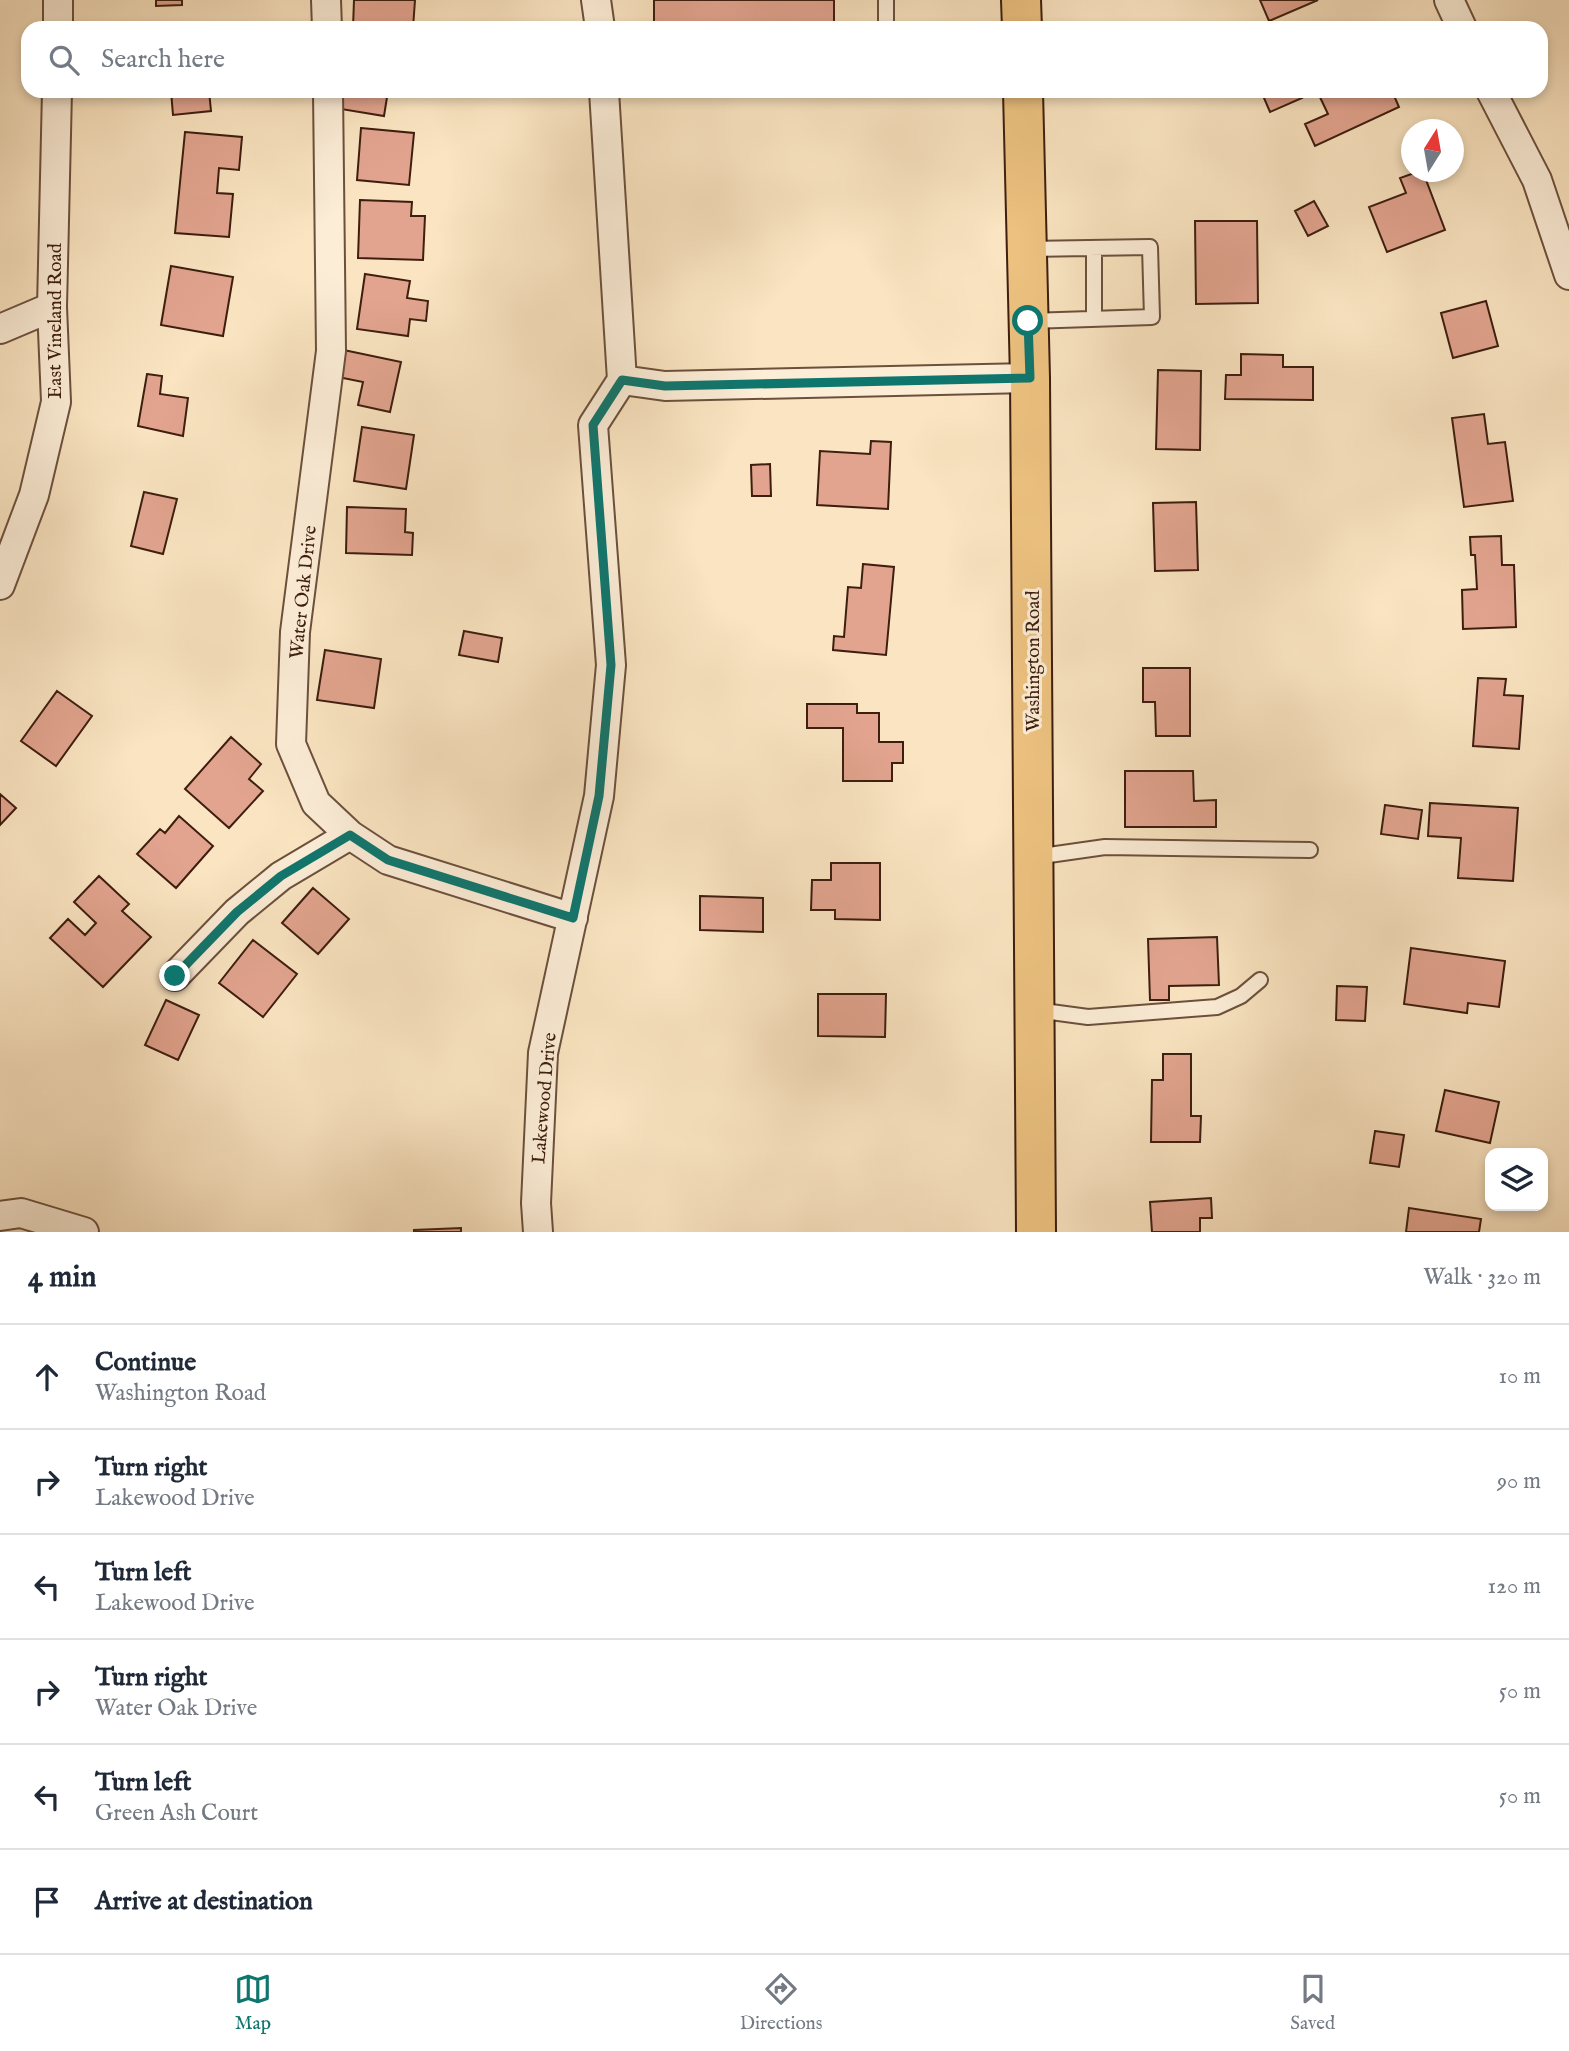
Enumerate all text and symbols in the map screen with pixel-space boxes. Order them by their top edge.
search box [21,21,1548,98]
icon: search [45,41,83,79]
text: Search here [101,43,225,76]
north arrow [1401,119,1464,182]
street label: East Vineland Road [44,242,68,399]
route start [1012,305,1043,336]
street label: Water Oak Drive [285,524,323,660]
street label: Washington Road [1022,589,1046,732]
route end [159,960,190,991]
street label: Lakewood Drive [527,1031,563,1165]
map controls [1485,1148,1548,1211]
button: layers [1485,1148,1548,1211]
text: 4 min [28,1259,96,1297]
text: Walk · 320 m [1423,1263,1541,1292]
text: Continue [95,1346,196,1379]
icon: ahead [28,1358,66,1396]
text: 10 m [1498,1362,1541,1391]
text: Washington Road [95,1379,266,1408]
text: Turn right [95,1451,208,1484]
icon: right [28,1463,66,1501]
text: 90 m [1497,1467,1541,1496]
text: Lakewood Drive [95,1484,255,1513]
text: Turn left [95,1556,192,1589]
icon: left [28,1568,66,1606]
text: 120 m [1488,1572,1541,1601]
text: Lakewood Drive [95,1589,255,1618]
text: Turn right [95,1661,208,1694]
icon: right [28,1673,66,1711]
text: 50 m [1499,1677,1541,1706]
text: Water Oak Drive [95,1694,257,1723]
text: Turn left [95,1766,192,1799]
icon: left [28,1778,66,1816]
text: 50 m [1499,1782,1541,1811]
text: Green Ash Court [95,1799,258,1828]
icon: arrive [28,1883,66,1921]
text: Arrive at destination [95,1885,313,1918]
tab: Map [234,1970,272,2036]
tab: Directions [740,1970,822,2036]
tab: Saved [1290,1970,1335,2036]

